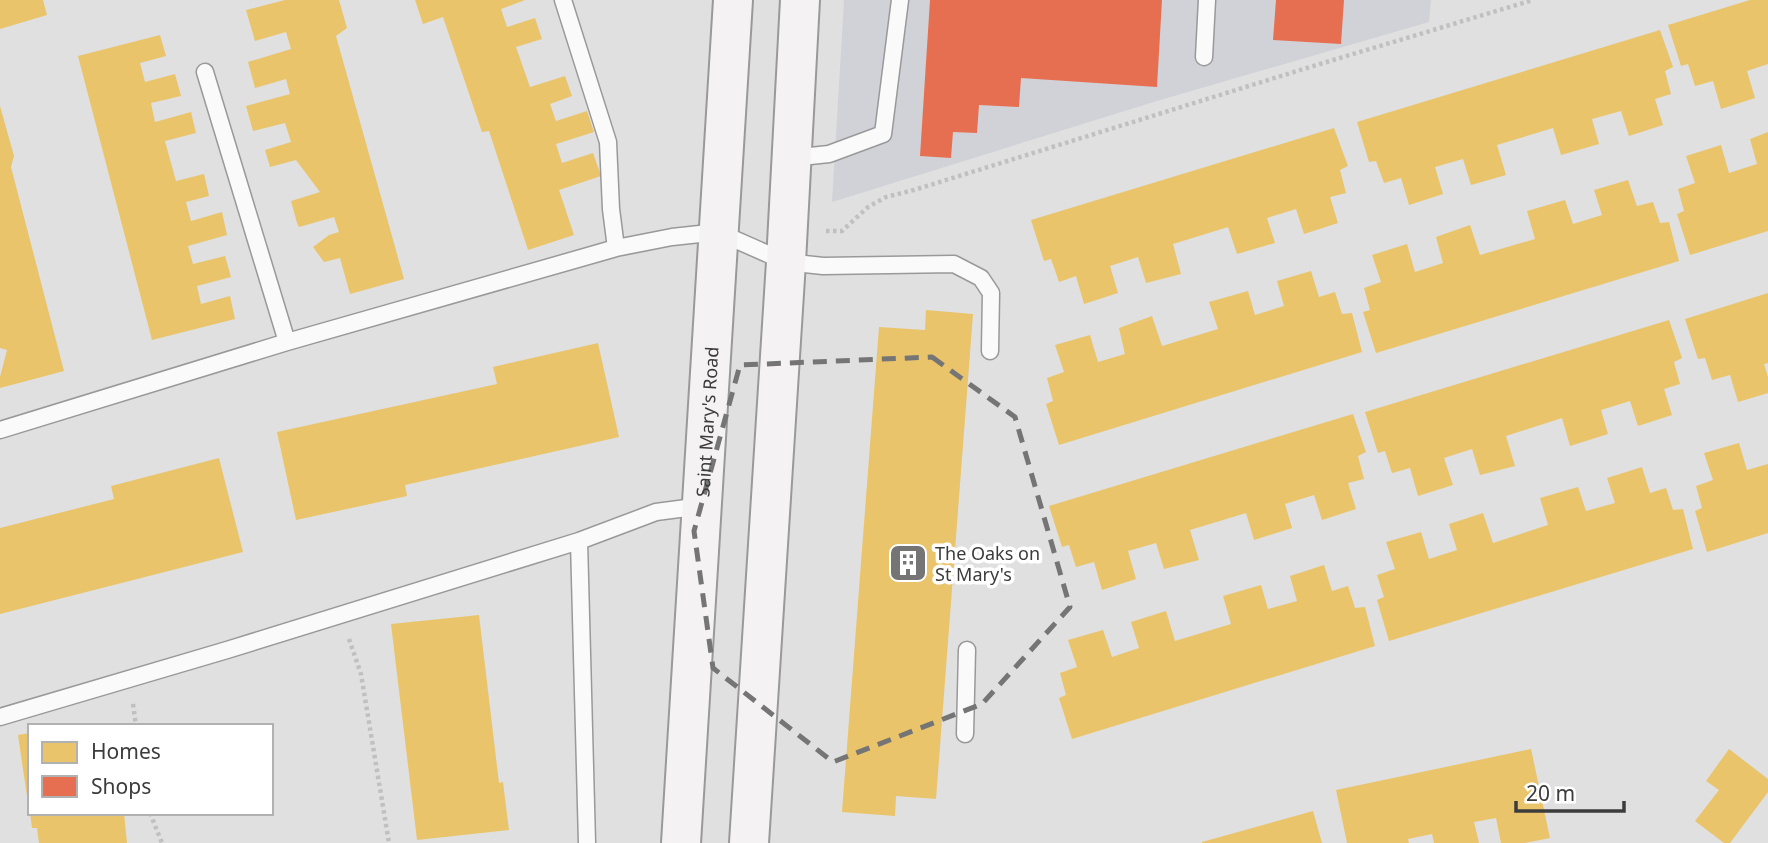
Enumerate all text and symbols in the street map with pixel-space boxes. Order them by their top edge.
street label: Saint Mary's Road [690,346,724,498]
place label: The Oaks on St Mary's [935,541,1040,586]
building icon: The Oaks on St Mary's [887,542,929,584]
legend [28,724,273,815]
text: Homes [91,737,161,765]
scale bar [1516,770,1624,814]
text: Shops [91,772,151,800]
text: 20 m [1526,779,1575,807]

